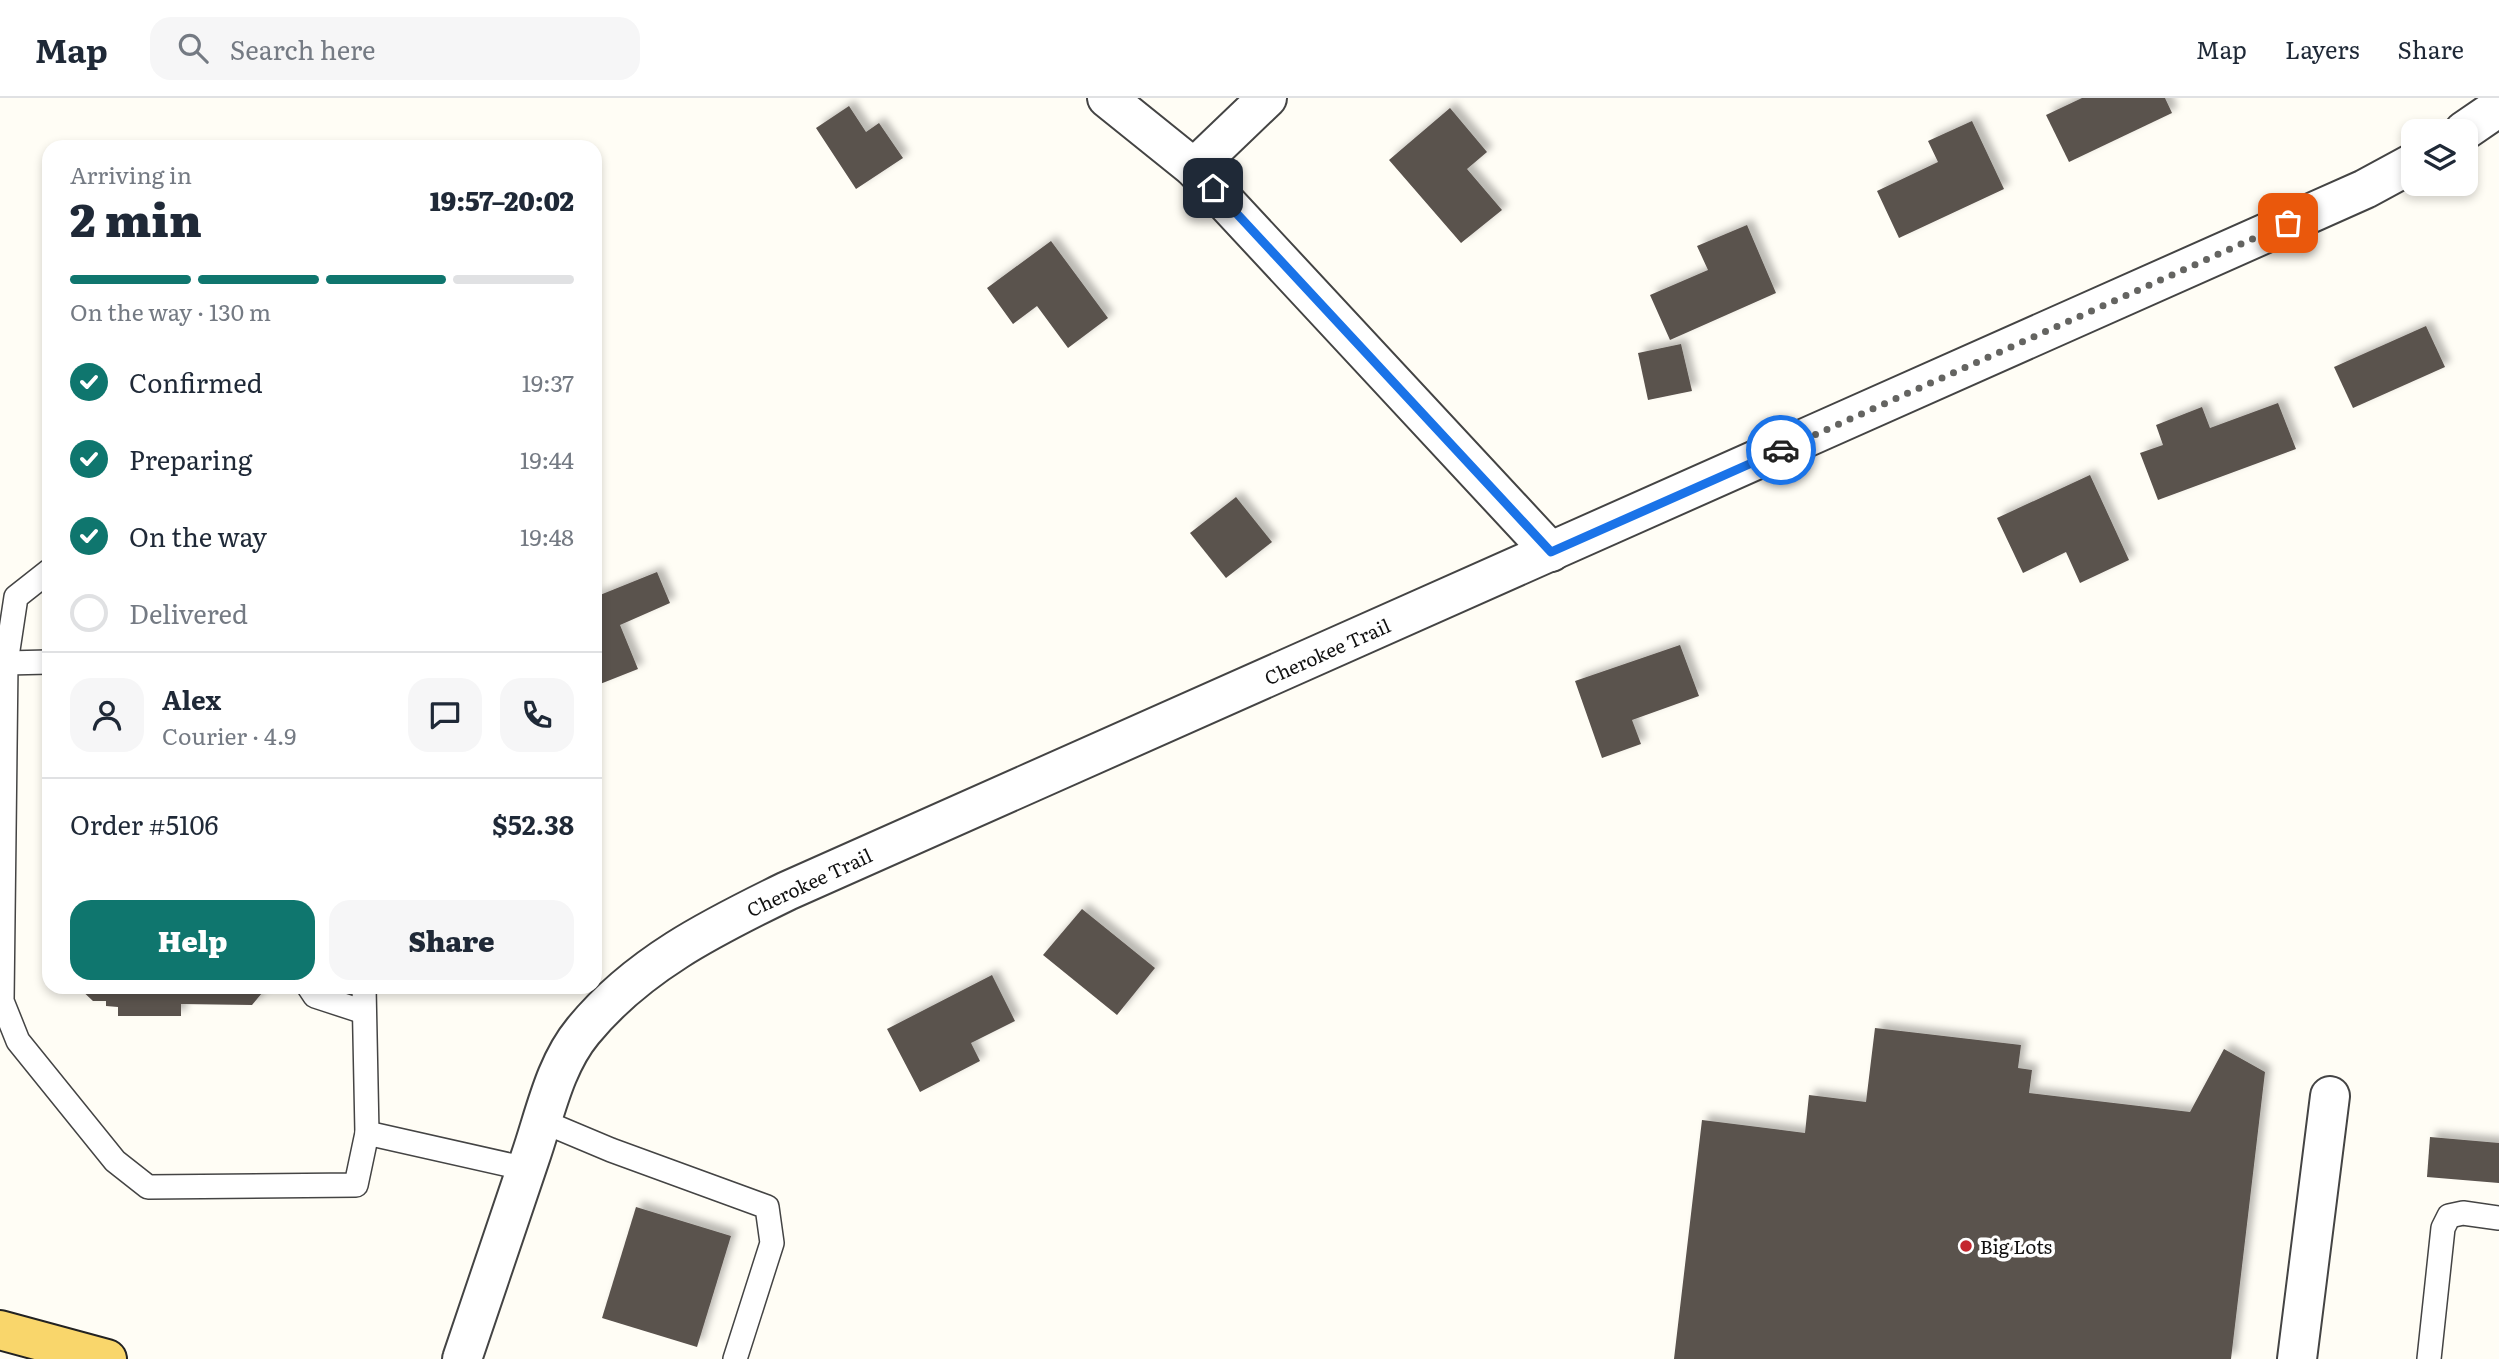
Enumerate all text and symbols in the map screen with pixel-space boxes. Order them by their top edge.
search box [150,17,640,80]
text: Map [35,24,108,73]
icon: search [174,29,212,67]
text: Search here [230,29,376,68]
text: Map [2196,31,2247,66]
text: Layers [2285,31,2359,66]
text: Share [2397,31,2464,66]
map controls [2401,119,2478,196]
button: layers [2401,119,2478,196]
text: Arriving in [70,157,192,191]
pin [1183,158,1243,218]
icon: home [1194,169,1232,207]
text: 19:57–20:02 [430,180,574,219]
text: 2 min [70,183,202,251]
pin [2258,193,2318,253]
icon: bag [2269,204,2307,242]
text: On the way · 130 m [70,294,271,328]
text: Confirmed [129,362,263,401]
icon: check [70,363,108,401]
text: 19:37 [522,365,574,399]
courier [1746,415,1816,485]
icon: car [1762,431,1800,469]
text: Preparing [129,439,252,478]
icon: check [70,440,108,478]
text: 19:44 [520,442,574,476]
text: On the way [129,516,267,555]
icon: check [70,517,108,555]
text: 19:48 [520,519,574,553]
text: Delivered [129,593,248,632]
street label: Cherokee Trail [1260,611,1394,691]
button: person [70,678,144,752]
button: chat [408,678,482,752]
button: phone [500,678,574,752]
text: Alex [162,679,221,718]
text: Courier · 4.9 [162,718,296,752]
text: Order #5106 [70,804,219,843]
text: $52.38 [492,804,574,843]
street label: Cherokee Trail [742,841,876,923]
button: Help [70,900,315,980]
button: Share [329,900,574,980]
place label: Big Lots [1980,1232,2052,1260]
marker: Big Lots [1958,1238,1974,1254]

